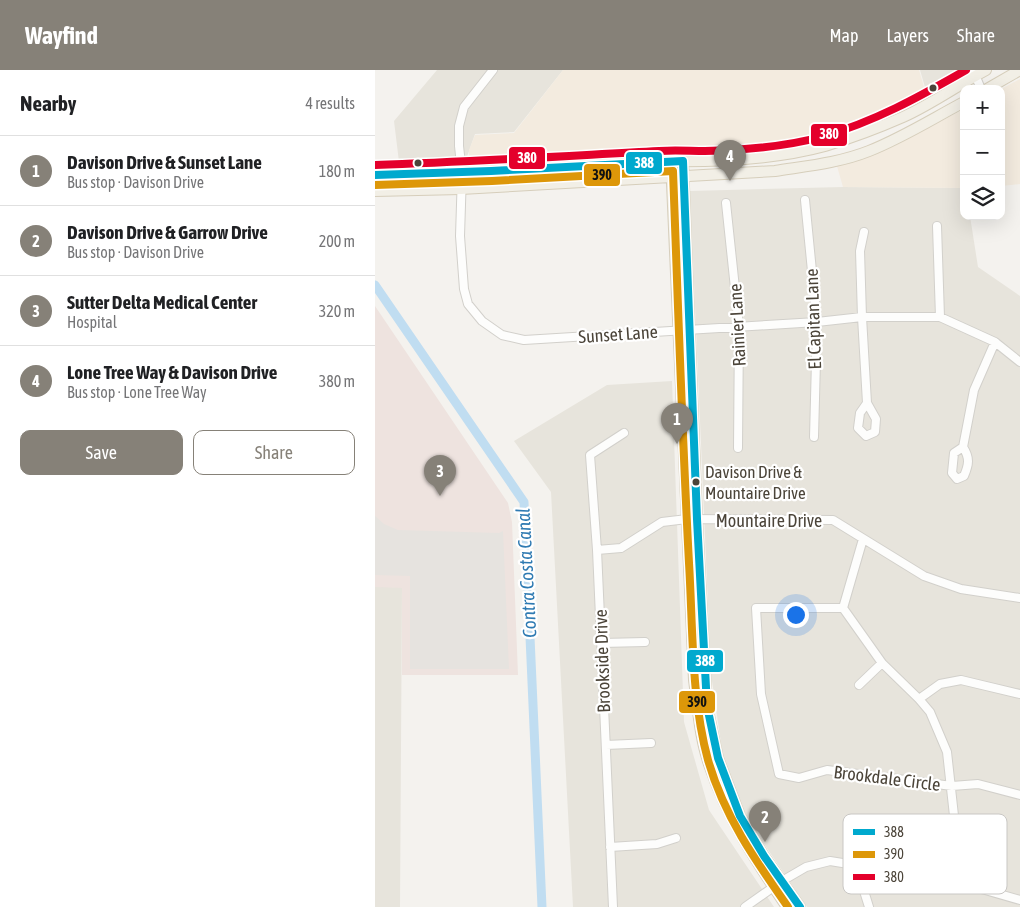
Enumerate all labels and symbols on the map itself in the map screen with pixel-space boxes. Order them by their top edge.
unlabelled marker [928,83,938,93]
line badge: 380 [810,123,848,147]
text: 380 [819,126,839,142]
pin: 4 [714,140,746,181]
line badge: 380 [508,146,546,170]
text: 380 [517,150,537,166]
line badge: 388 [625,151,663,175]
text: 388 [634,155,654,171]
unlabelled marker [413,158,423,168]
line badge: 390 [583,163,621,187]
text: 390 [592,167,612,183]
street label: El Capitan Lane [801,268,825,370]
street label: Rainier Lane [724,283,750,367]
street label: Sunset Lane [578,321,658,347]
pin: 1 [661,403,693,444]
pin: 3 [424,455,456,496]
place label: Davison Drive & Mountaire Drive [705,462,806,503]
marker: Davison Drive & Mountaire Drive [691,477,701,487]
water label: Contra Costa Canal [512,507,540,639]
street label: Mountaire Drive [716,510,822,531]
your location [783,602,809,628]
street label: Brookside Drive [590,609,614,713]
line badge: 388 [686,649,724,673]
text: 388 [695,653,715,669]
line badge: 390 [678,690,716,714]
text: 390 [687,694,707,710]
street label: Brookdale Circle [832,761,942,795]
pin: 2 [749,801,781,842]
legend [843,814,1007,894]
text: 388 [884,824,904,840]
text: 390 [884,846,904,862]
text: 380 [884,869,904,885]

